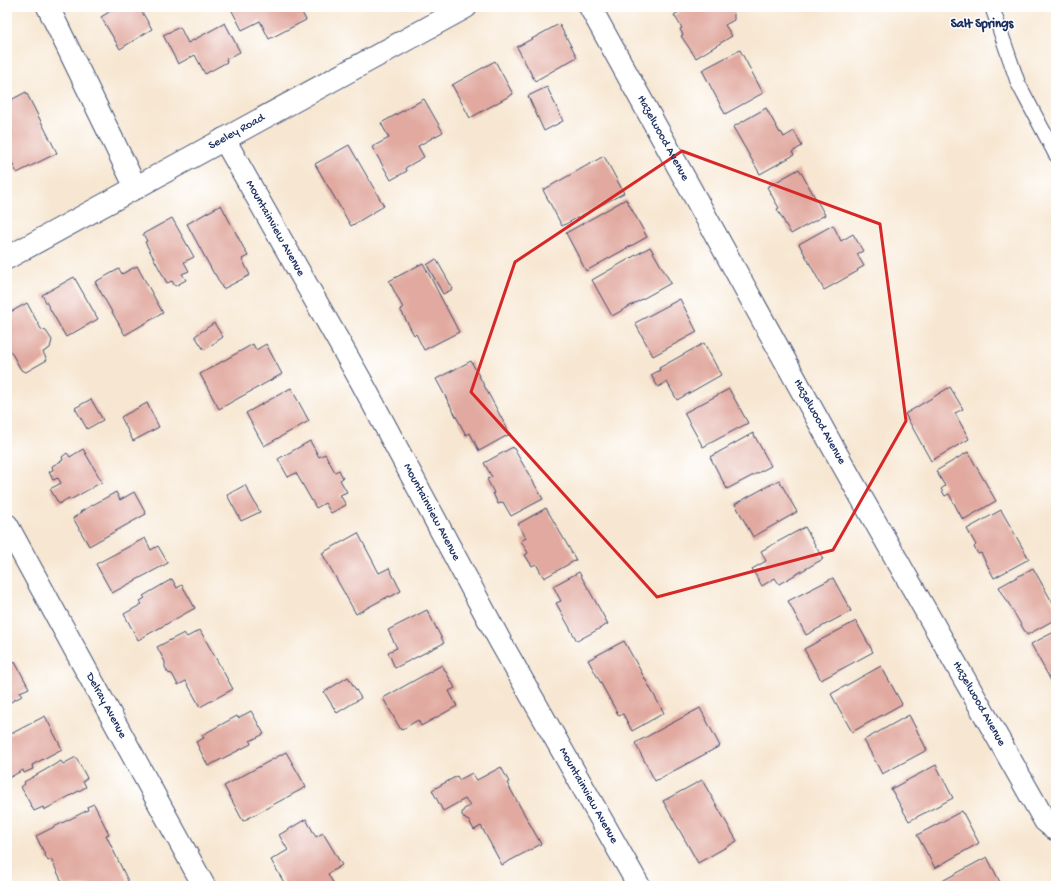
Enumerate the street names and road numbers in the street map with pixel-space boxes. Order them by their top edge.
street label: Hazelwood Avenue [633,93,692,184]
street label: Seeley Road [206,111,268,153]
street label: Mountainview Avenue [242,178,308,280]
street label: Hazelwood Avenue [790,377,849,468]
street label: Mountainview Avenue [400,461,463,564]
street label: Hazelwood Avenue [949,659,1009,750]
street label: Delray Avenue [82,670,130,742]
street label: Mountainview Avenue [555,745,621,847]

